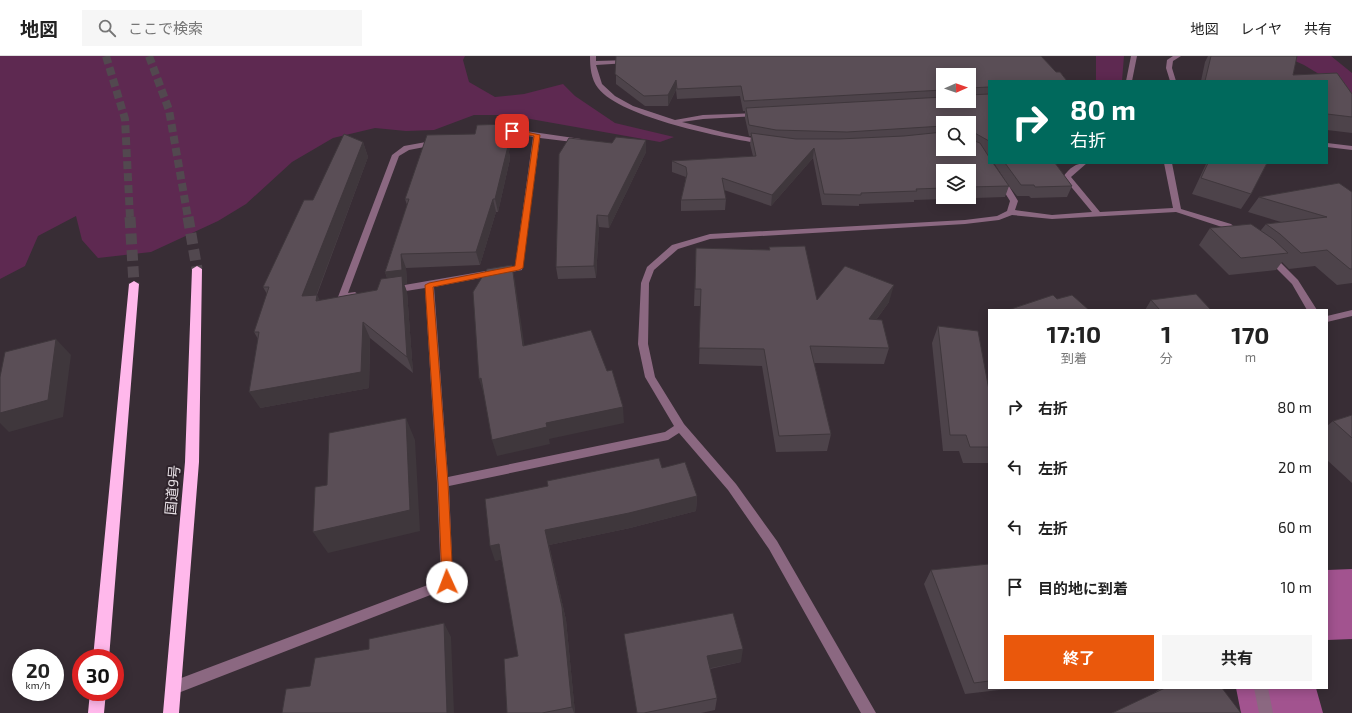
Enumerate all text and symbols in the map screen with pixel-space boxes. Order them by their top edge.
search box [82,10,362,46]
text: 地図 [20,17,58,40]
icon: search [96,17,118,39]
text: ここで検索 [128,19,203,37]
text: 地図 [1190,20,1218,37]
text: レイヤ [1240,20,1282,37]
text: 共有 [1304,20,1332,37]
north arrow [936,68,976,108]
map controls [936,68,976,204]
text: 80 m [1070,92,1136,126]
icon: right [1004,96,1056,148]
pin [495,114,529,148]
button: search [936,116,976,156]
icon: arrive [501,120,523,142]
text: 右折 [1070,129,1106,151]
button: layers [936,164,976,204]
text: 17:10 [1047,319,1101,348]
text: 1 [1161,319,1171,348]
text: 170 [1231,320,1269,349]
text: m [1245,349,1256,365]
text: 到着 [1061,350,1087,366]
text: 分 [1160,350,1173,366]
icon: right [1004,396,1026,418]
text: 80 m [1277,398,1312,416]
text: 右折 [1038,399,1068,417]
icon: left [1004,456,1026,478]
text: 20 m [1278,458,1312,476]
text: 左折 [1038,459,1068,477]
street label: 国道9号 [161,464,183,516]
icon: left [1004,516,1026,538]
text: 60 m [1278,518,1312,536]
text: 左折 [1038,519,1068,537]
position arrow [426,561,468,603]
icon: arrive [1004,576,1026,598]
text: 10 m [1280,578,1312,596]
text: 目的地に到着 [1038,579,1128,597]
button: 終了 [1004,635,1154,681]
button: 共有 [1162,635,1312,681]
speed limit sign: 30 [72,649,124,701]
text: 20 [26,658,50,682]
text: km/h [26,679,50,691]

